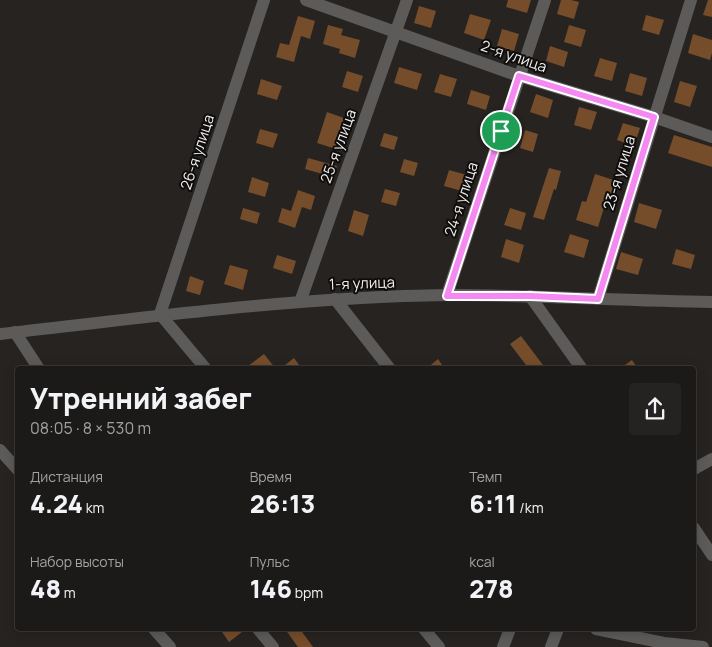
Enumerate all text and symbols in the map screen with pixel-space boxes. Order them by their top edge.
street label: 2-я улица [478,35,550,77]
street label: 25-я улица [315,106,361,186]
pin [480,110,522,152]
street label: 26-я улица [175,112,219,192]
icon: arrive [487,117,515,145]
street label: 23-я улица [598,133,640,213]
street label: 24-я улица [439,159,483,239]
street label: 1-я улица [329,271,395,295]
text: Утренний забег [30,379,252,417]
button: share [629,383,681,435]
text: 08:05 · 8 × 530 m [30,417,151,439]
text: Дистанция [30,467,103,486]
text: Время [250,467,292,486]
text: Темп [469,467,502,486]
text: 4.24 [30,486,83,521]
text: 26:13 [250,486,315,521]
text: 6:11 [469,486,517,521]
text: km [83,498,104,517]
text: /km [517,498,544,517]
text: Набор высоты [30,552,124,571]
text: Пульс [250,552,290,571]
text: kcal [469,552,495,571]
text: 48 [30,571,61,606]
text: 146 [250,571,292,606]
text: 278 [469,571,514,606]
text: m [61,583,76,602]
text: bpm [292,583,323,602]

